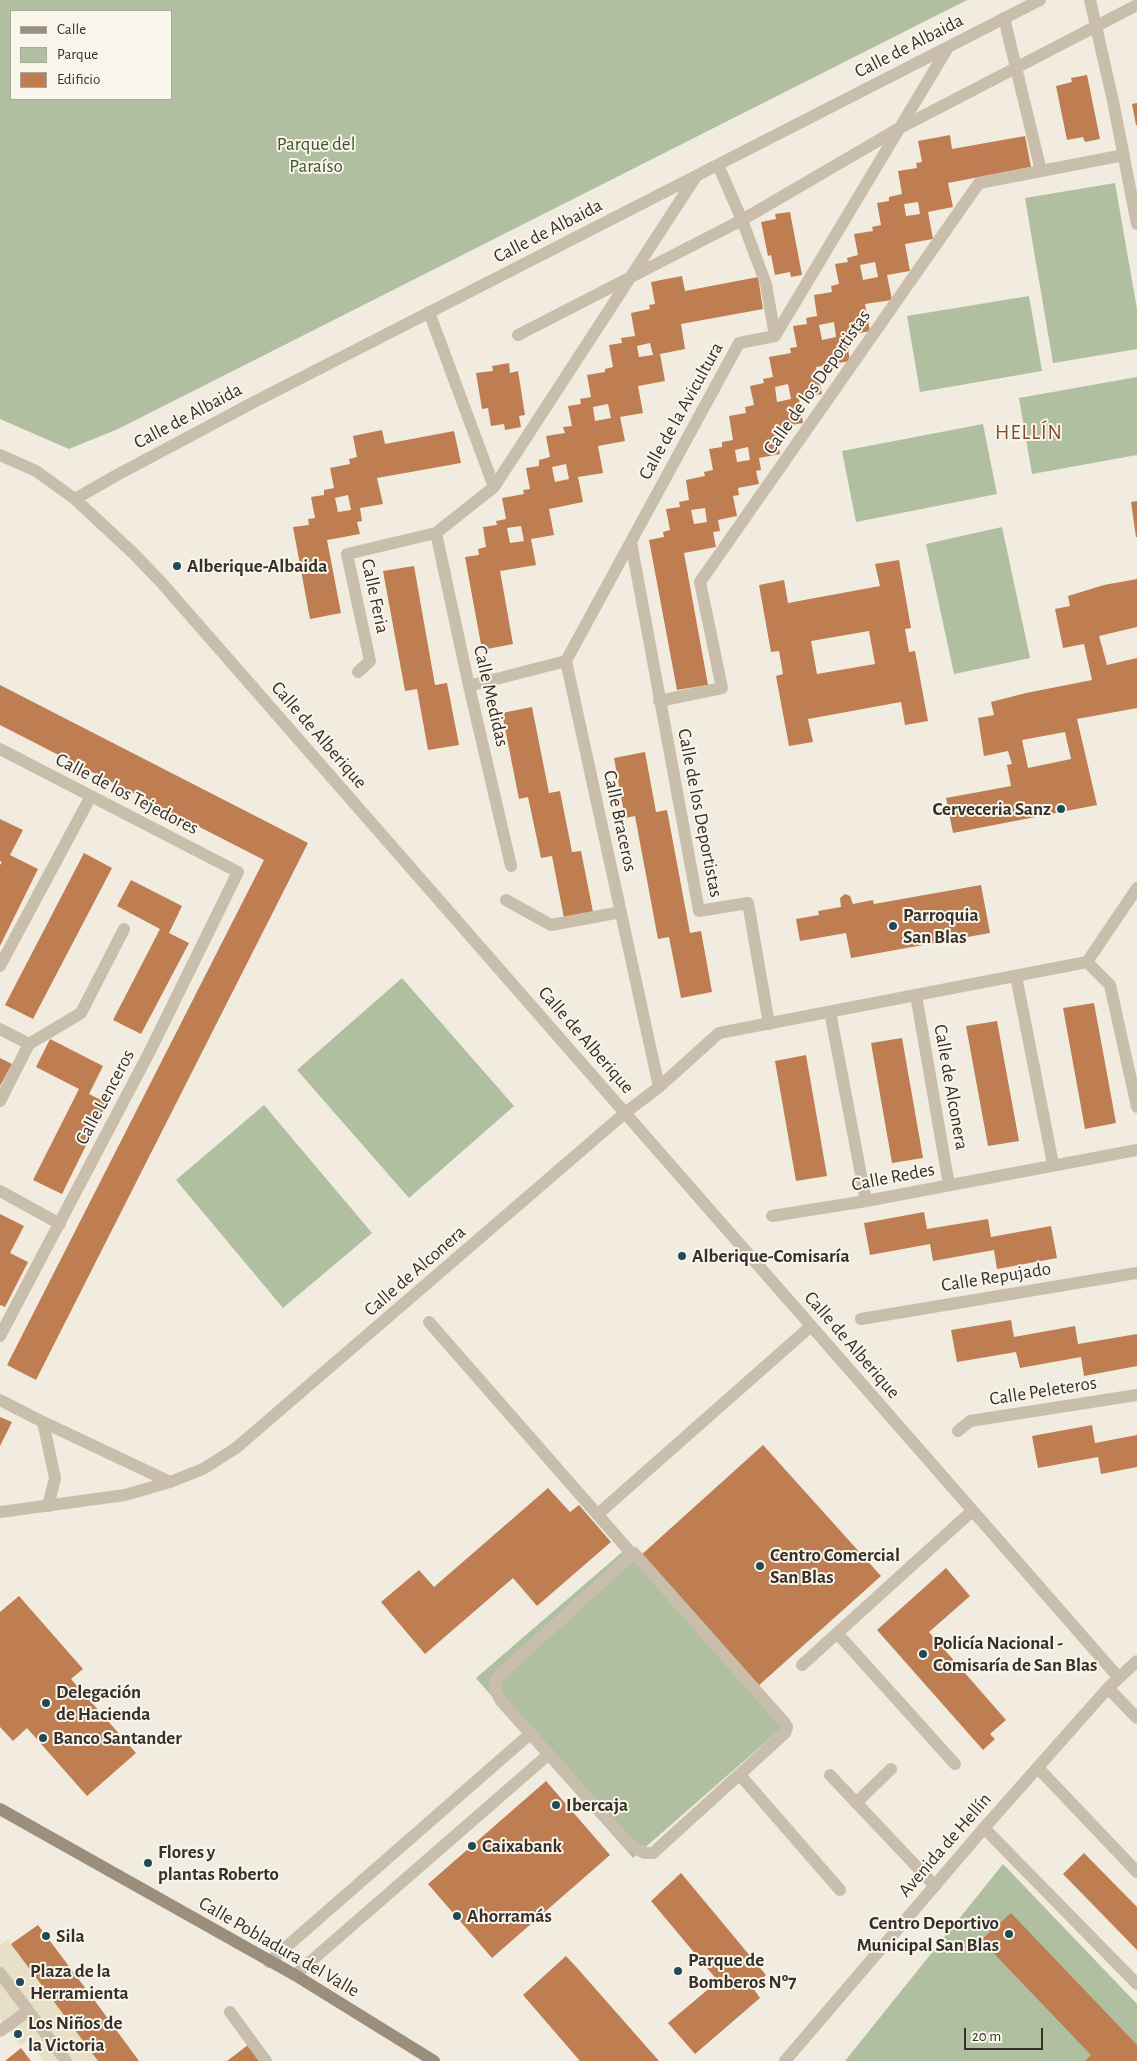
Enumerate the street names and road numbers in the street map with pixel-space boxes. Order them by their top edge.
street label: Calle de Albaida [851,9,967,83]
street label: Calle de Albaida [490,194,606,268]
street label: Calle de los Deportistas [759,305,875,459]
street label: Calle de la Avicultura [634,338,728,484]
street label: Calle de Albaida [130,378,246,454]
street label: Calle Feria [356,557,394,635]
street label: Calle Medidas [468,643,514,749]
street label: Calle de Alberique [266,677,372,793]
street label: Calle de los Deportistas [672,727,728,899]
street label: Calle de los Tejedores [52,748,202,840]
street label: Calle Braceros [598,768,642,874]
street label: Calle de Alberique [533,982,639,1098]
street label: Calle de Alconera [929,1022,973,1152]
street label: Calle Lenceros [70,1045,140,1149]
street label: Calle Redes [850,1158,936,1196]
street label: Calle de Alconera [360,1221,470,1321]
street label: Calle Repujado [939,1257,1053,1297]
street label: Calle de Alberique [799,1287,905,1403]
street label: Calle Peleteros [988,1371,1098,1411]
street label: Avenida de Hellín [894,1788,996,1902]
street label: Calle Pobladura del Valle [195,1892,363,2002]

